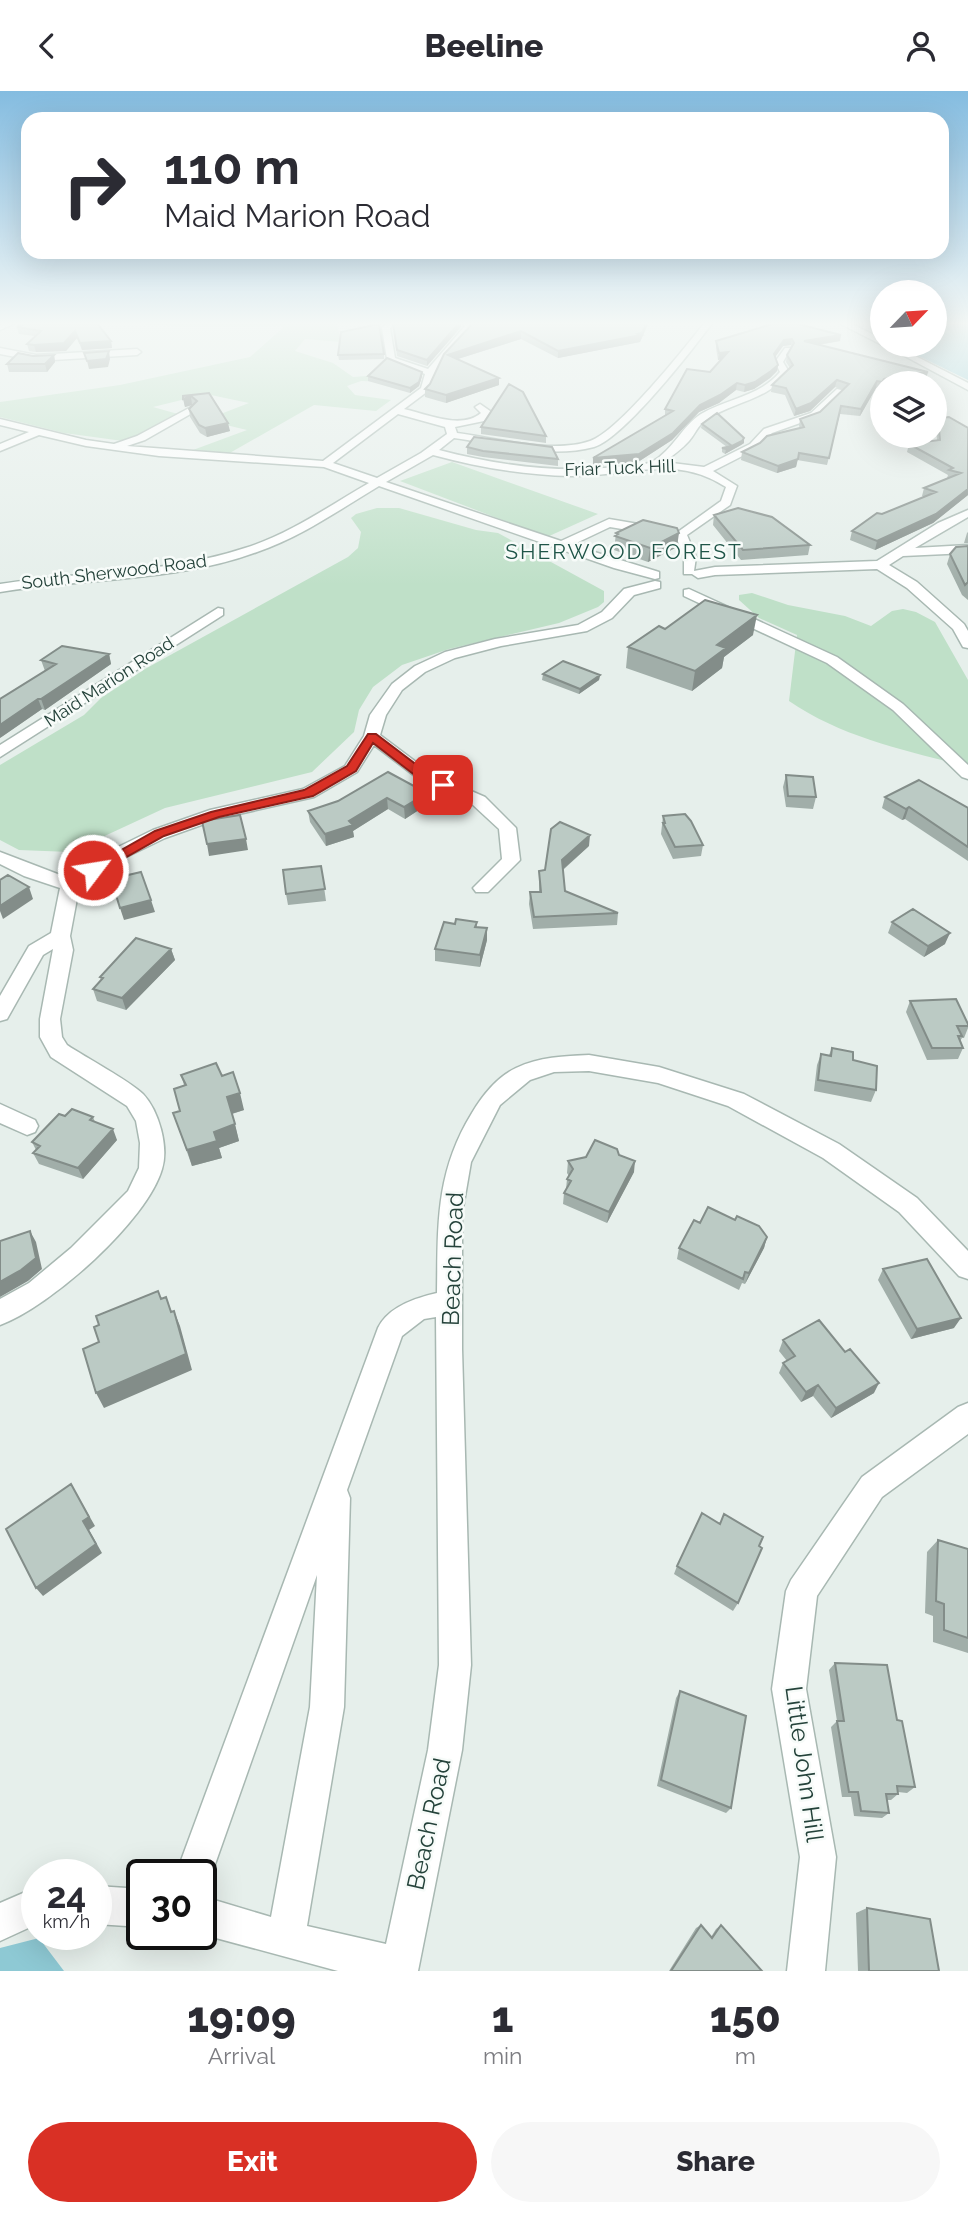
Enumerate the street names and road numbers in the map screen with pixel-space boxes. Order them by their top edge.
street label: Friar Tuck Hill [564,455,676,480]
street label: South Sherwood Road [20,550,208,593]
street label: Maid Marion Road [40,632,177,731]
street label: Beach Road [436,1192,469,1326]
street label: Little John Hill [779,1684,830,1844]
street label: Beach Road [400,1755,457,1892]

